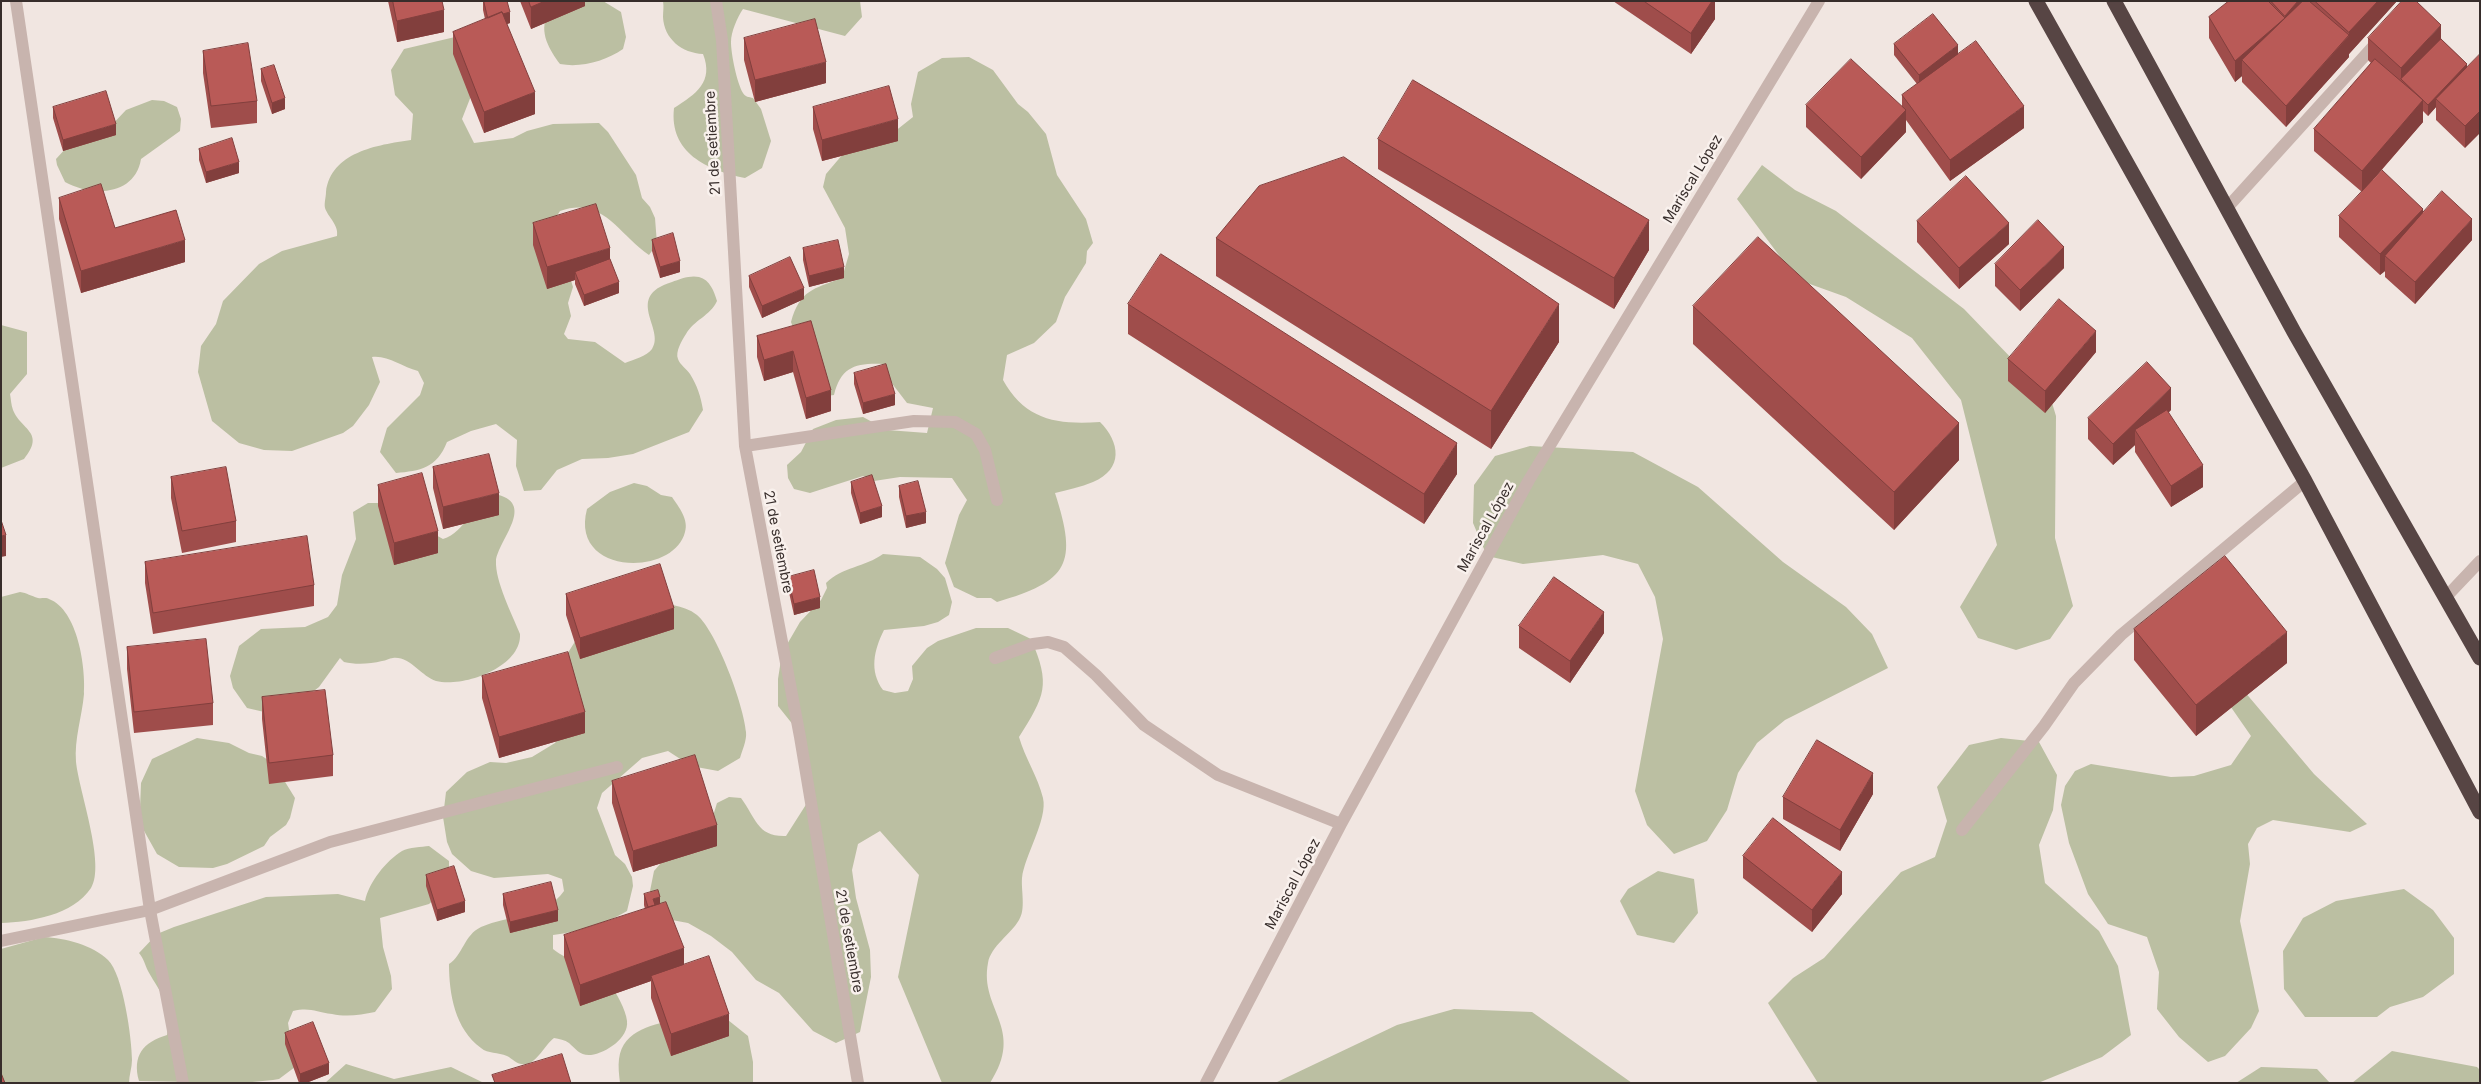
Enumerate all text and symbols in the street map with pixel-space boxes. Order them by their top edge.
street label: 21 de setiembre [702,90,724,196]
street label: Mariscal López [1660,132,1726,226]
street label: Mariscal López [1454,479,1518,575]
street label: 21 de setiembre [760,489,796,595]
street label: Mariscal López [1262,836,1324,932]
street label: 21 de setiembre [832,888,866,994]

